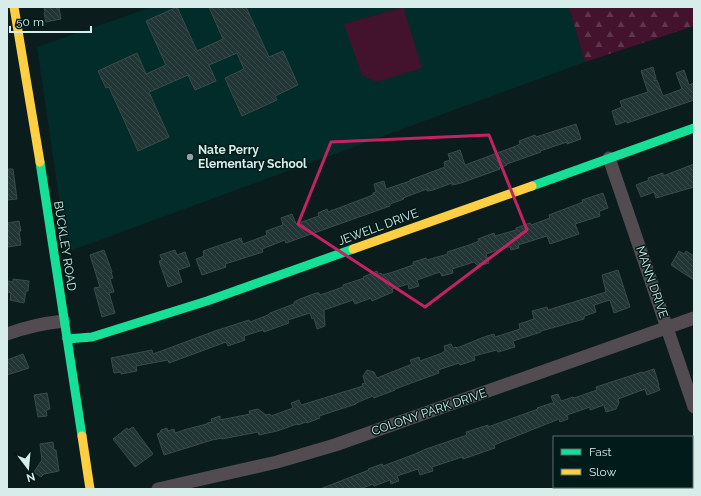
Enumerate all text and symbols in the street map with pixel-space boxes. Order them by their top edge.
scale bar [10,8,91,34]
text: 50 m [16,15,44,29]
place label: Nate Perry Elementary School [198,143,307,171]
marker: Nate Perry Elementary School [185,152,195,162]
street label: BUCKLEY ROAD [51,200,79,292]
street label: JEWELL DRIVE [336,206,420,248]
street label: MANN DRIVE [633,244,671,320]
street label: COLONY PARK DRIVE [370,386,488,438]
legend [553,436,693,488]
text: Fast [589,445,612,459]
north arrow [8,448,48,488]
text: Slow [589,465,616,479]
text: N [25,470,36,485]

